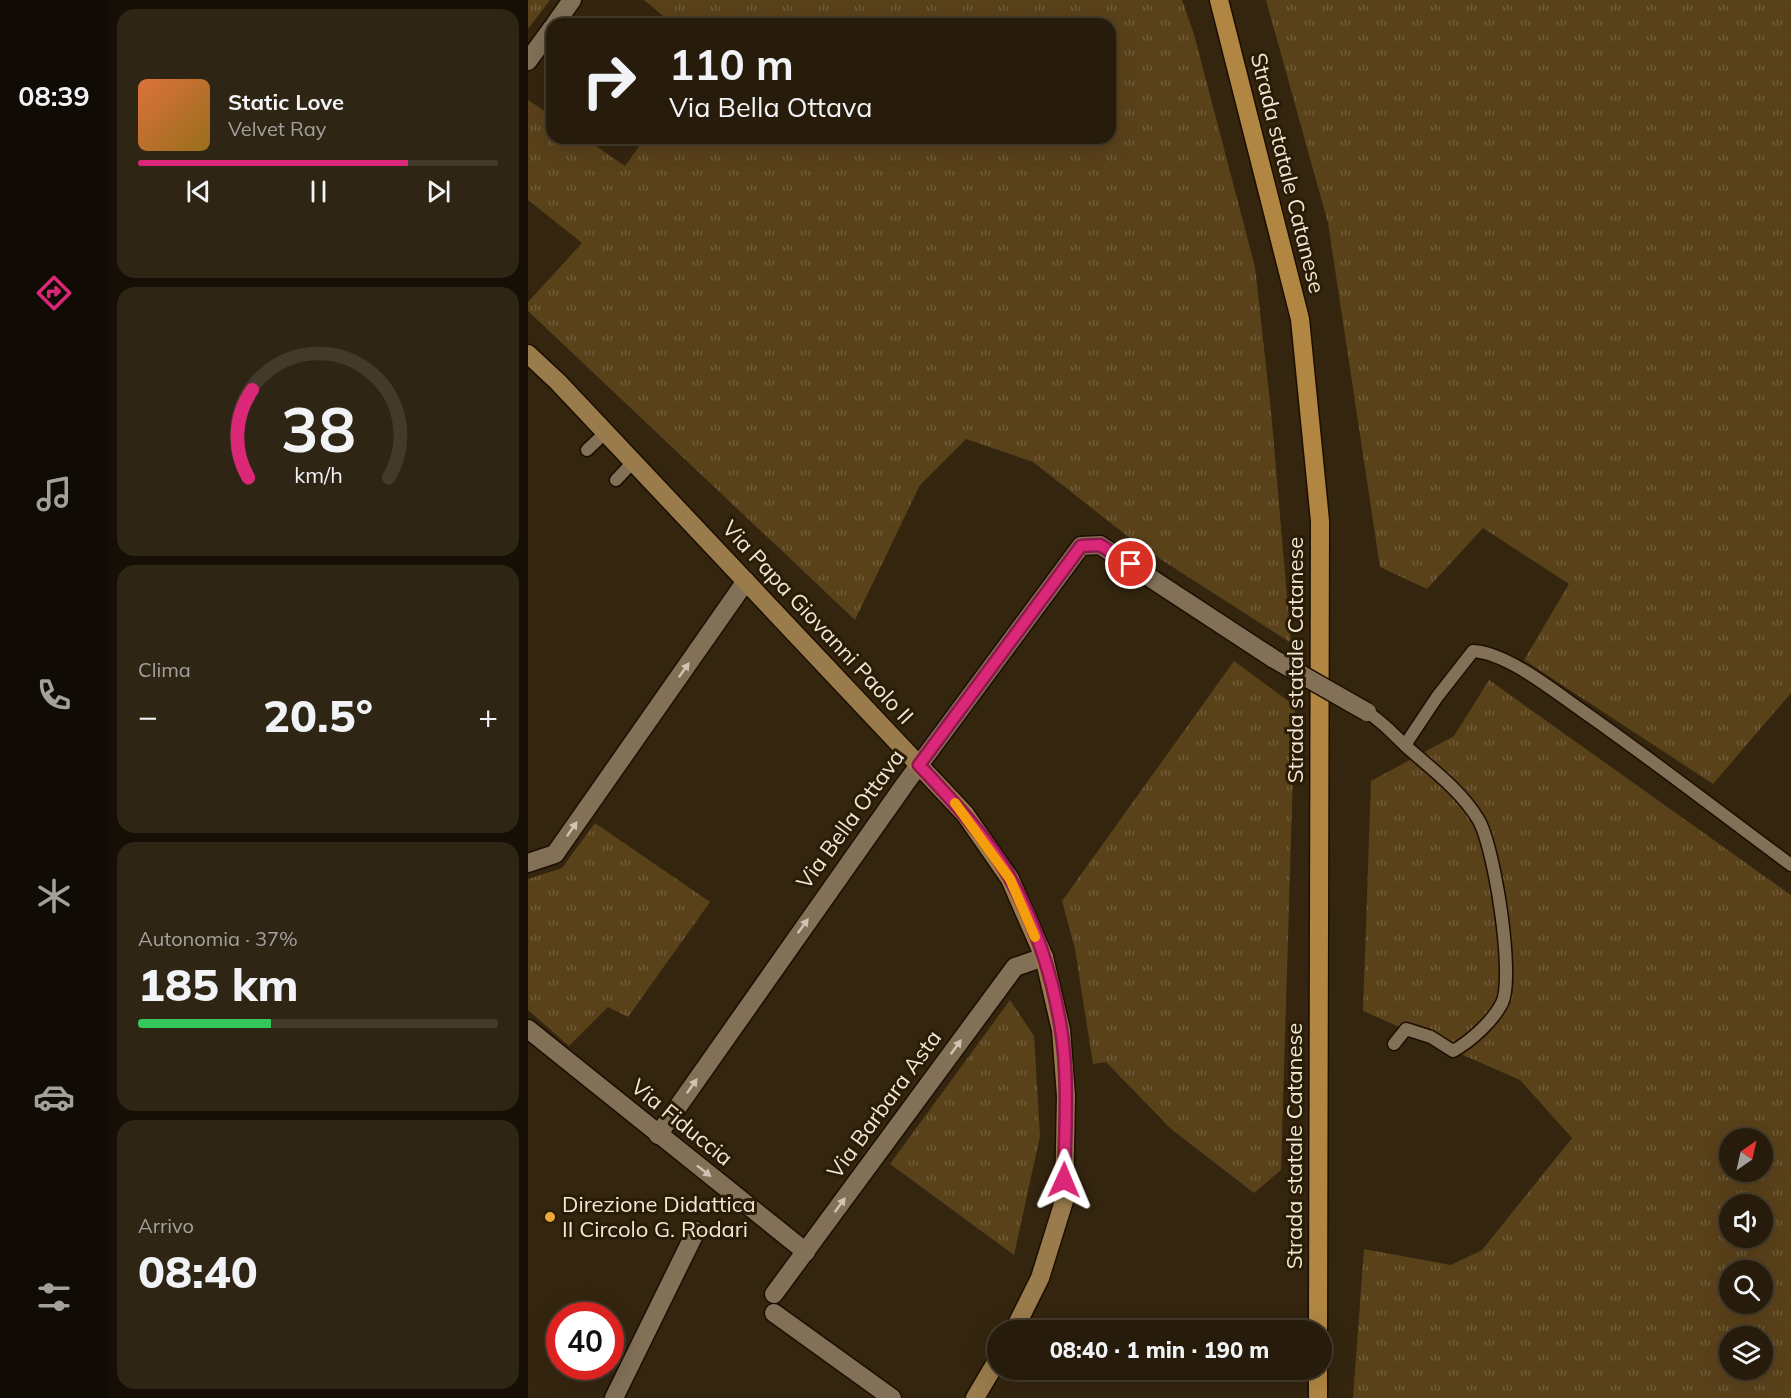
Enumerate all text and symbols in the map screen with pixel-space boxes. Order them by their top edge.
text: 110 m [669,38,794,91]
icon: right [570,42,648,120]
street label: Strada statale Catanese [1245,50,1331,296]
text: 08:39 [18,79,90,113]
text: Static Love [228,88,344,116]
text: Via Bella Ottava [669,90,872,124]
text: Velvet Ray [228,116,326,141]
icon: previous [182,175,215,208]
icon: pause [302,175,335,208]
icon: next [422,175,455,208]
icon: directions [33,272,75,314]
text: 38 [281,389,355,468]
text: km/h [294,462,342,489]
icon: music [33,473,75,515]
street label: Via Papa Giovanni Paolo II [716,514,920,730]
street label: Strada statale Catanese [1281,537,1309,783]
pin [1105,538,1156,589]
icon: arrive [1114,547,1147,580]
text: Clima [138,657,191,682]
one-way arrow [678,662,690,678]
icon: phone [33,674,75,716]
text: 20.5° [263,687,373,743]
text: − [138,695,158,736]
text: + [478,695,498,736]
street label: Via Bella Ottava [790,744,910,894]
one-way arrow [566,822,578,838]
icon: climate [33,875,75,917]
one-way arrow [797,919,809,935]
text: Autonomia · 37% [138,926,298,951]
text: 185 km [138,956,299,1012]
street label: Strada statale Catanese [1280,1023,1308,1269]
street label: Via Barbara Asta [821,1024,947,1184]
one-way arrow [950,1040,962,1056]
street label: Via Fiduccia [625,1072,739,1172]
icon: car [33,1076,75,1118]
one-way arrow [686,1079,698,1095]
north arrow [1719,1128,1773,1182]
map controls [1719,1128,1773,1380]
position arrow [1032,1148,1096,1212]
one-way arrow [696,1164,712,1177]
place label: Direzione Didattica II Circolo G. Rodari [562,1190,756,1243]
button: sound [1719,1194,1773,1248]
one-way arrow [834,1197,846,1212]
marker: Direzione Didattica II Circolo G. Rodari [543,1210,557,1224]
text: Arrivo [138,1213,194,1238]
text: 08:40 [138,1243,258,1299]
button: search [1719,1260,1773,1314]
icon: filters [33,1276,75,1318]
speed limit sign: 40 [546,1302,624,1380]
button: layers [1719,1326,1773,1380]
text: 08:40 · 1 min · 190 m [1050,1336,1269,1364]

